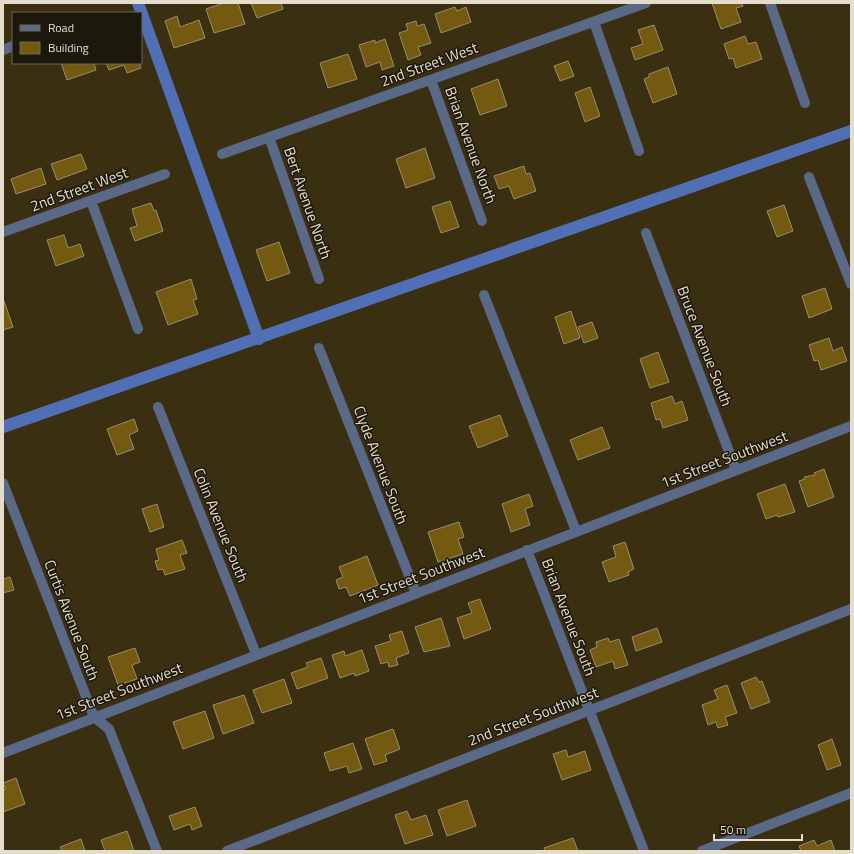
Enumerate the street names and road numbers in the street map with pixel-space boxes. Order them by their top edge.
street label: 2nd Street West [377,35,482,92]
street label: Brian Avenue North [439,83,503,207]
street label: Bert Avenue North [278,144,338,262]
street label: 2nd Street West [27,160,132,217]
street label: Bruce Avenue South [671,282,739,410]
street label: Clyde Avenue South [348,402,414,528]
street label: 1st Street Southwest [657,424,792,494]
street label: Colin Avenue South [188,464,254,586]
street label: 1st Street Southwest [354,540,489,610]
street label: Brian Avenue South [536,555,602,679]
street label: Curtis Avenue South [38,556,106,684]
street label: 1st Street Southwest [52,656,187,726]
street label: 2nd Street Southwest [464,680,602,751]

